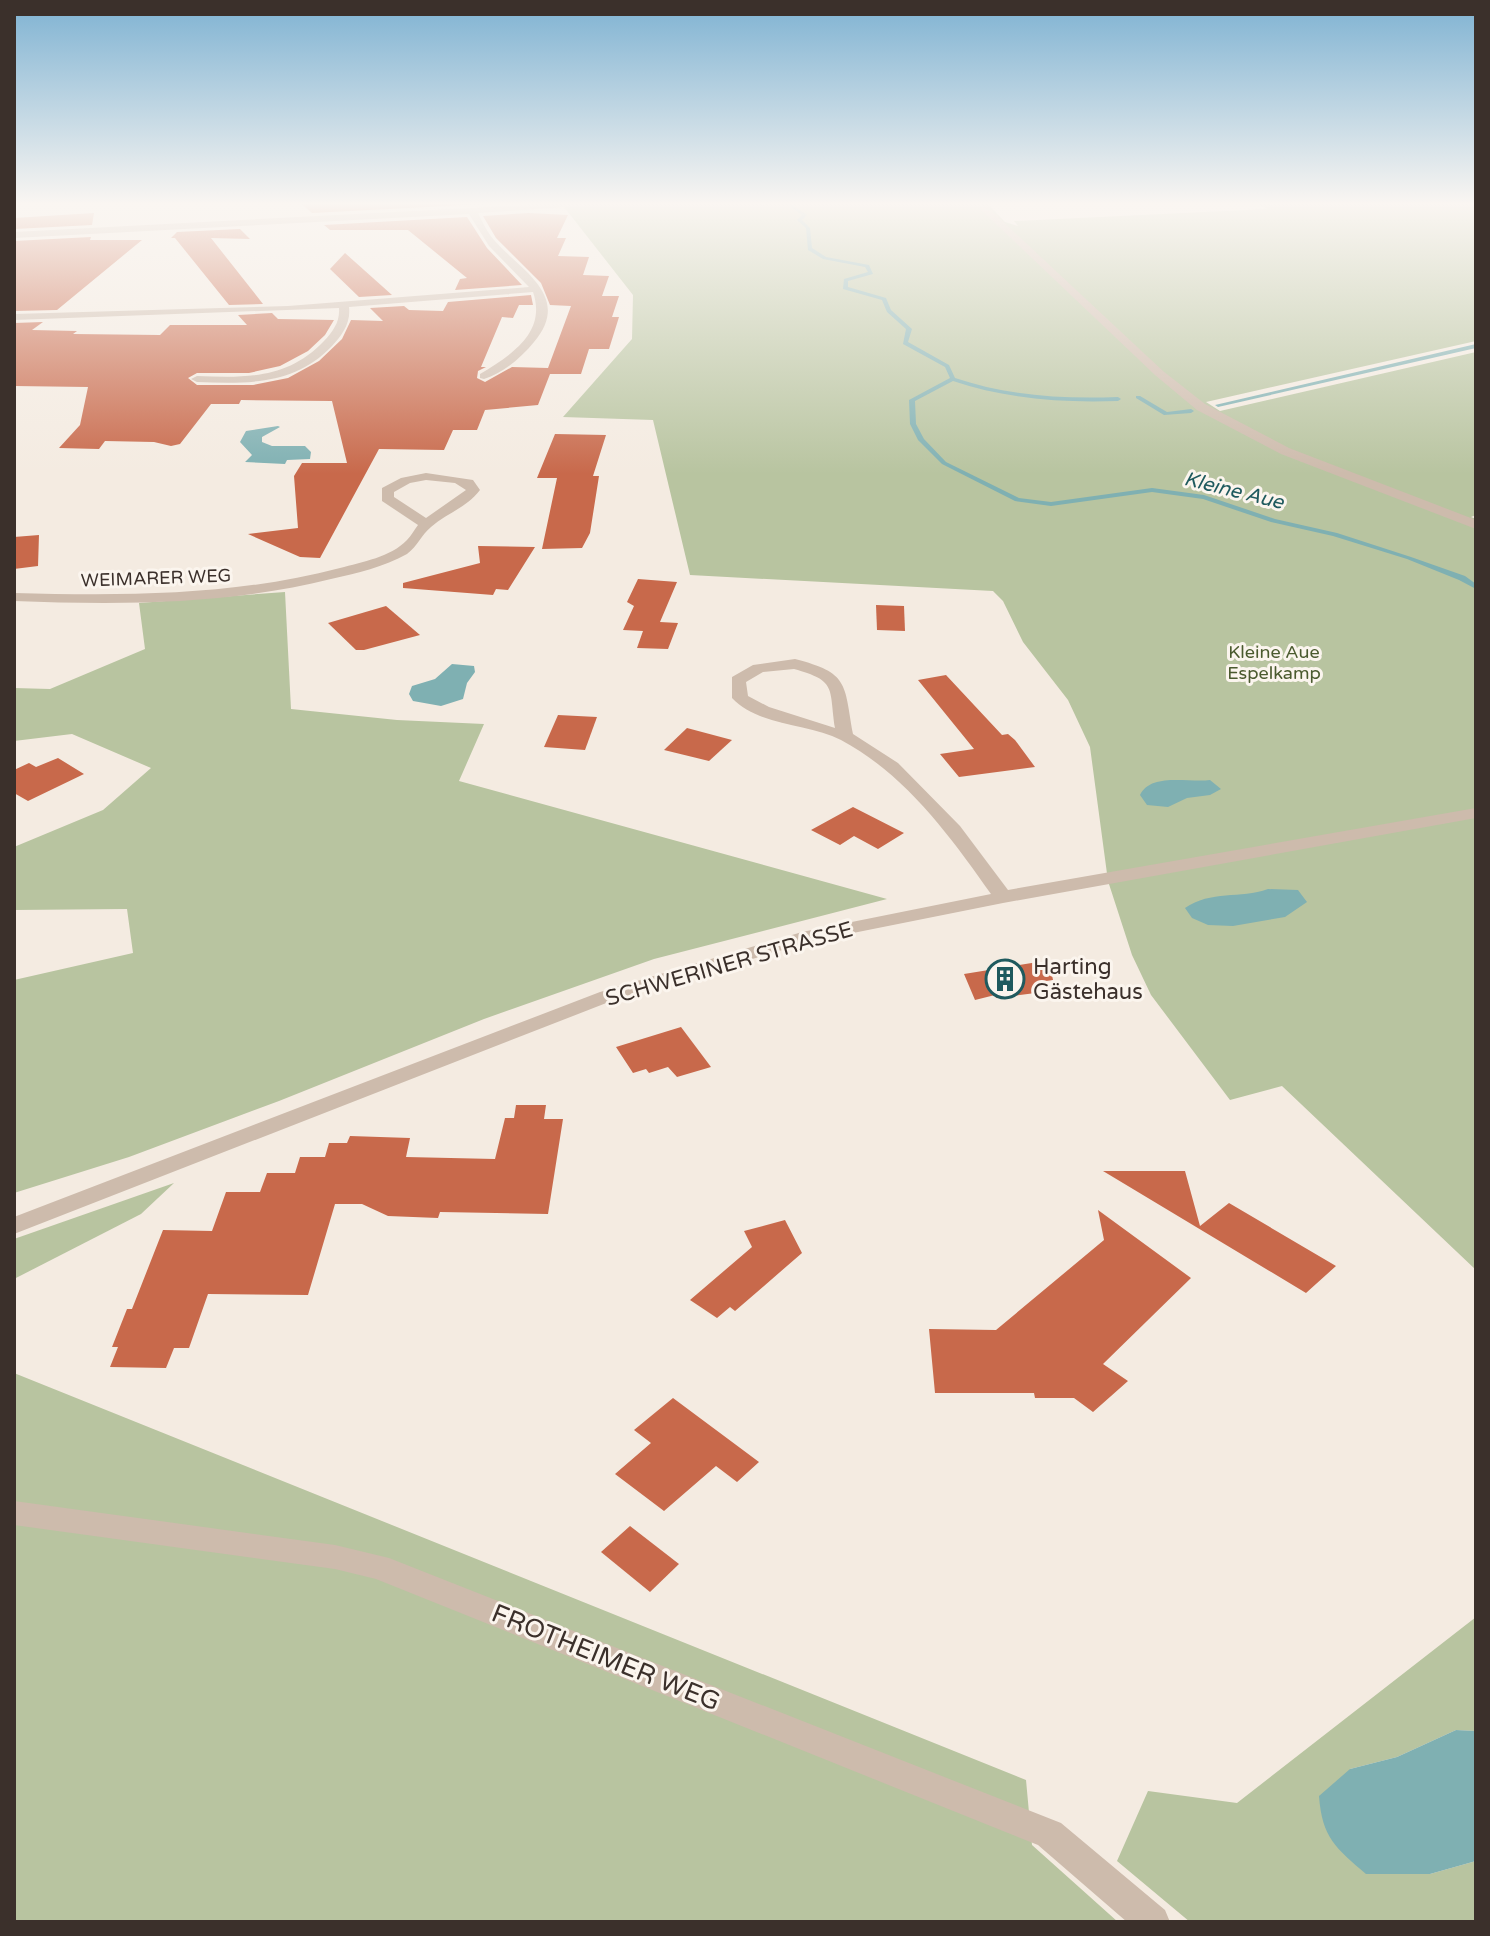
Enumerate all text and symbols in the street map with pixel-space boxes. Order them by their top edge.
water label: Kleine Aue [1182,467,1288,515]
street label: WEIMARER WEG [80,564,232,592]
park label: Kleine Aue Espelkamp [1227,641,1321,684]
street label: SCHWERINER STRASSE [603,916,856,1012]
place label: Harting Gästehaus [1033,954,1143,1005]
building icon: Harting Gästehaus [984,958,1026,1000]
street label: FROTHEIMER WEG [487,1597,725,1717]

